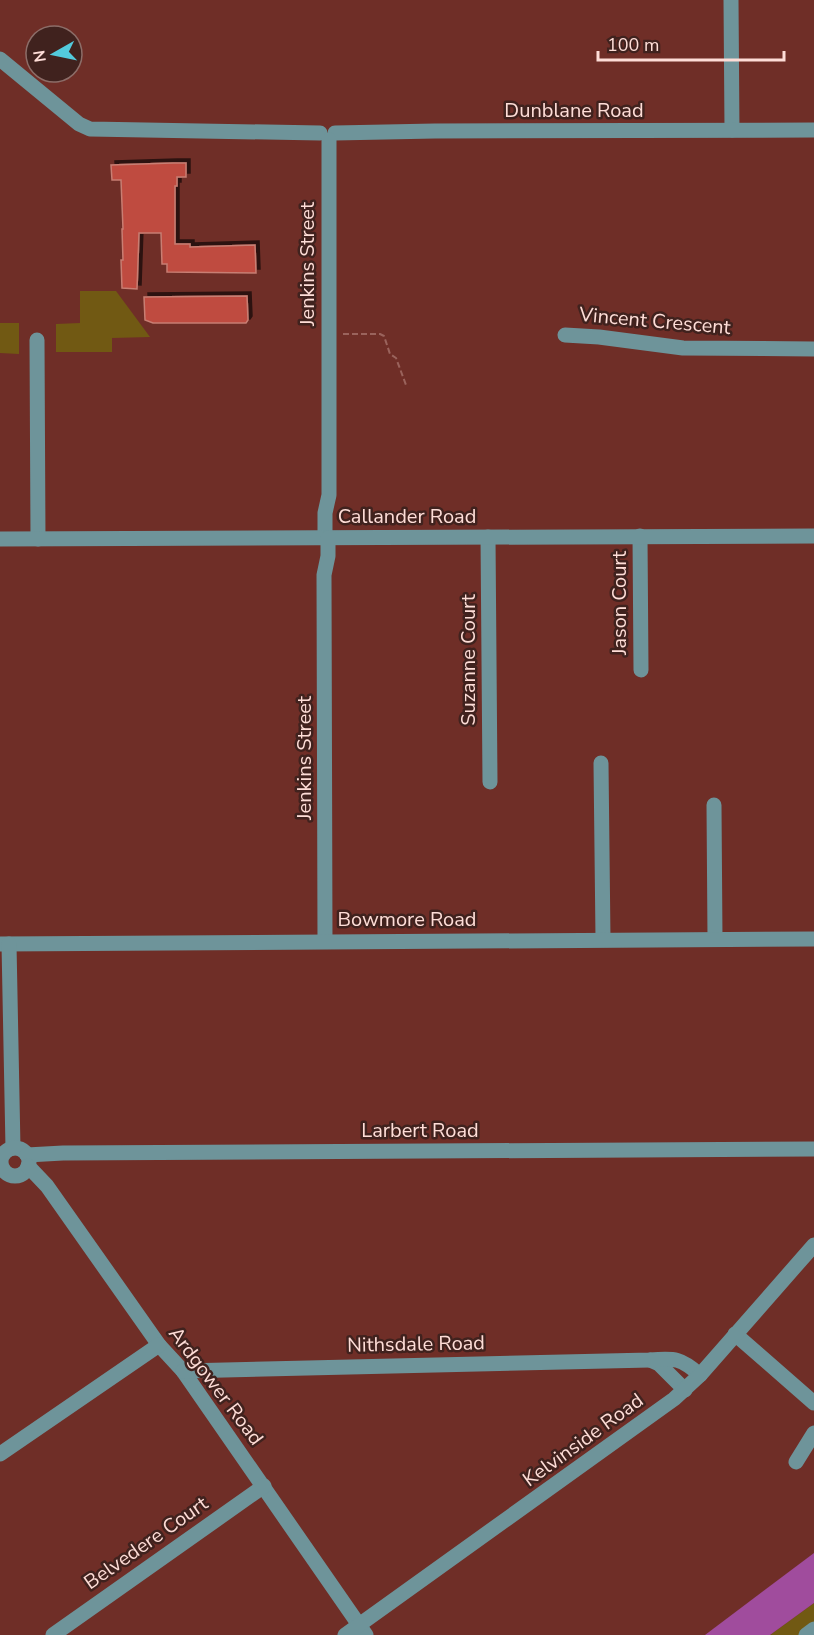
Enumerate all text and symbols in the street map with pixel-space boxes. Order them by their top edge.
north arrow [24,24,84,84]
scale bar [598,24,784,62]
text: 100 m [607,33,659,57]
text: N [28,49,52,64]
street label: Dunblane Road [504,97,644,124]
street label: Jenkins Street [294,201,321,327]
street label: Vincent Crescent [577,301,733,341]
street label: Callander Road [338,503,476,530]
street label: Jason Court [606,550,633,656]
street label: Suzanne Court [455,593,482,726]
street label: Jenkins Street [291,695,318,821]
street label: Bowmore Road [338,906,476,933]
street label: Larbert Road [361,1117,479,1144]
street label: Ardgower Road [162,1321,270,1451]
street label: Nithsdale Road [347,1329,485,1359]
street label: Kelvinside Road [517,1387,649,1493]
street label: Belvedere Court [79,1490,214,1596]

